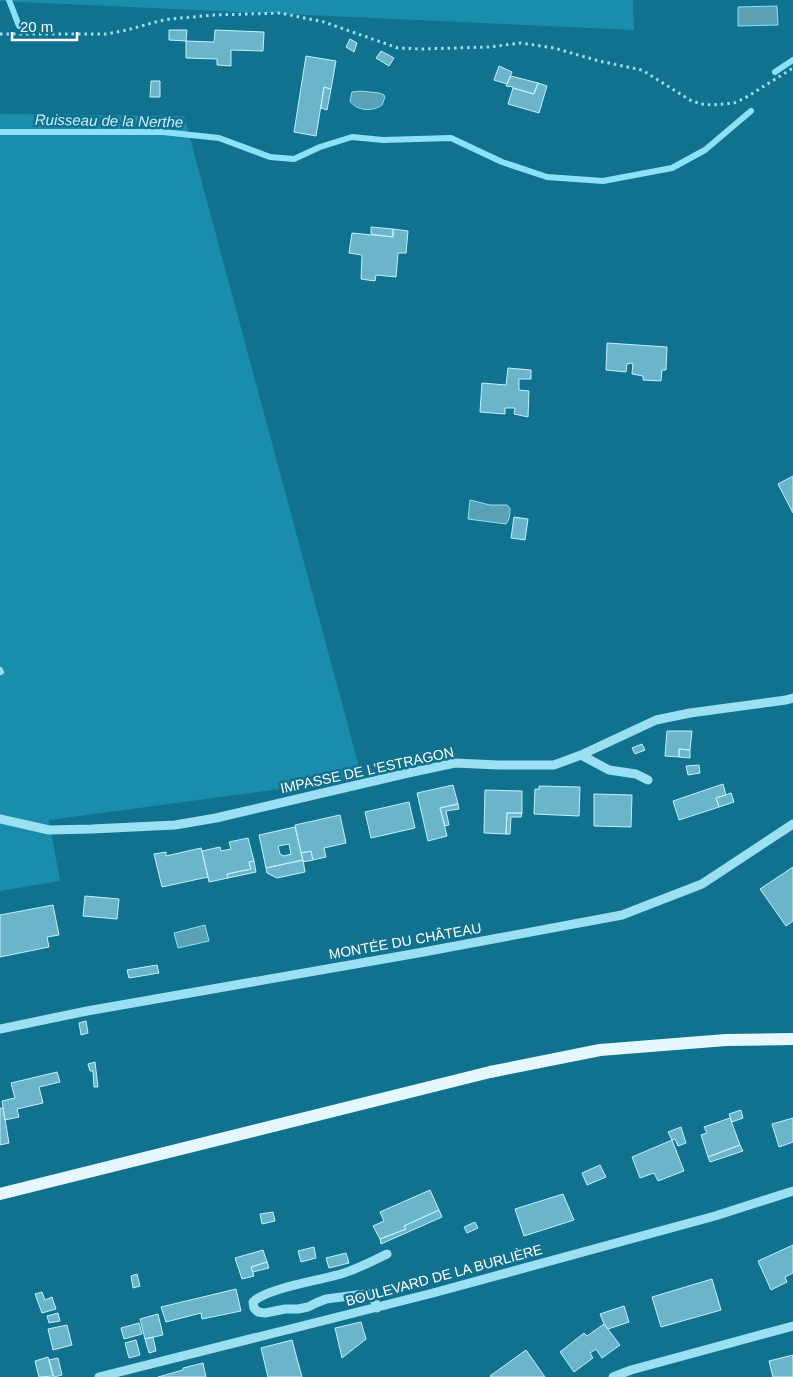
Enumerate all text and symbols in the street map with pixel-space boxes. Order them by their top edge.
scale bar [12,10,78,42]
text: 20 m [20,18,53,35]
water label: Ruisseau de la Nerthe [35,111,183,130]
street label: IMPASSE DE L’ESTRAGON [279,744,455,796]
street label: MONTÉE DU CHÂTEAU [327,920,483,962]
street label: BOULEVARD DE LA BURLIÈRE [344,1241,544,1309]

